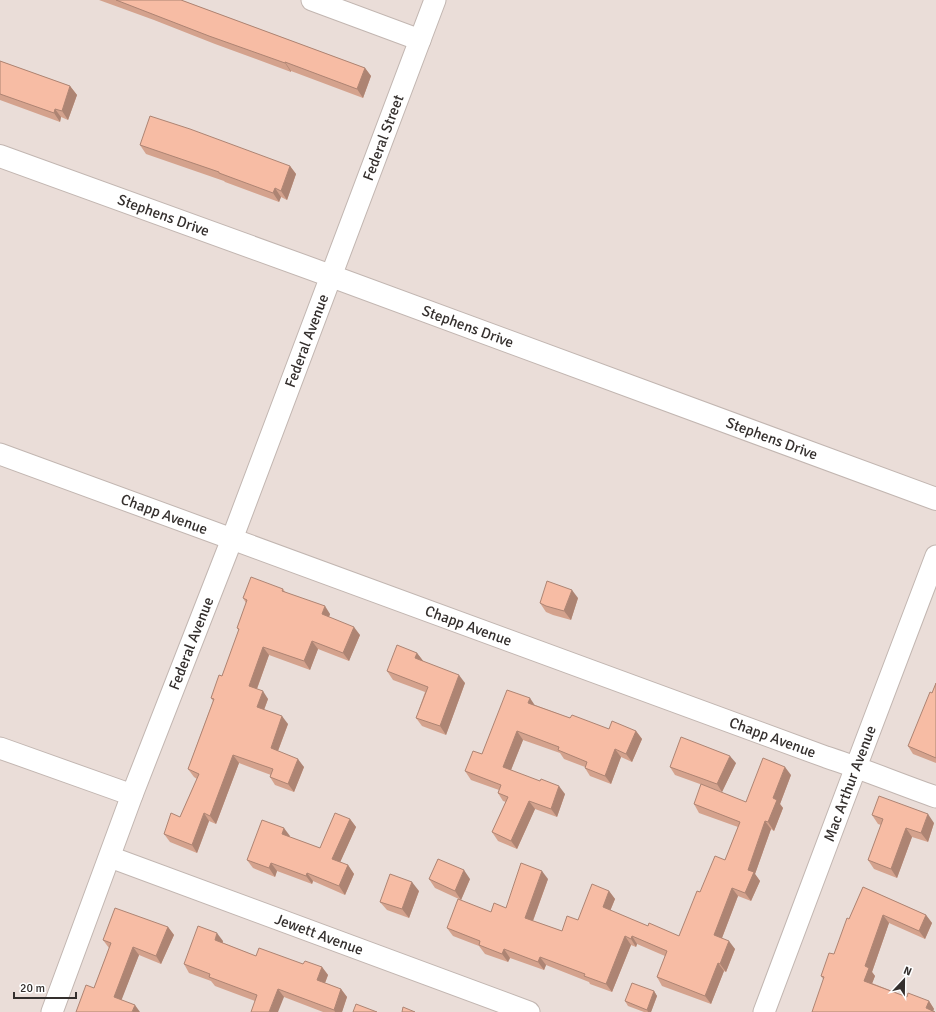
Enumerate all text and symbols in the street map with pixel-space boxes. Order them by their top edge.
street label: Federal Street [359,92,407,183]
street label: Stephens Drive [115,190,212,240]
street label: Federal Avenue [281,292,332,390]
street label: Stephens Drive [420,301,516,352]
street label: Stephens Drive [724,413,820,464]
street label: Chapp Avenue [118,490,210,538]
street label: Federal Avenue [165,594,217,692]
street label: Chapp Avenue [423,602,514,650]
street label: Chapp Avenue [727,713,818,762]
street label: Mac Arthur Avenue [820,723,880,844]
street label: Jewett Avenue [272,910,366,959]
north arrow [884,960,924,1000]
text: N [902,964,914,979]
scale bar [14,974,76,1000]
text: 20 m [20,981,45,996]

